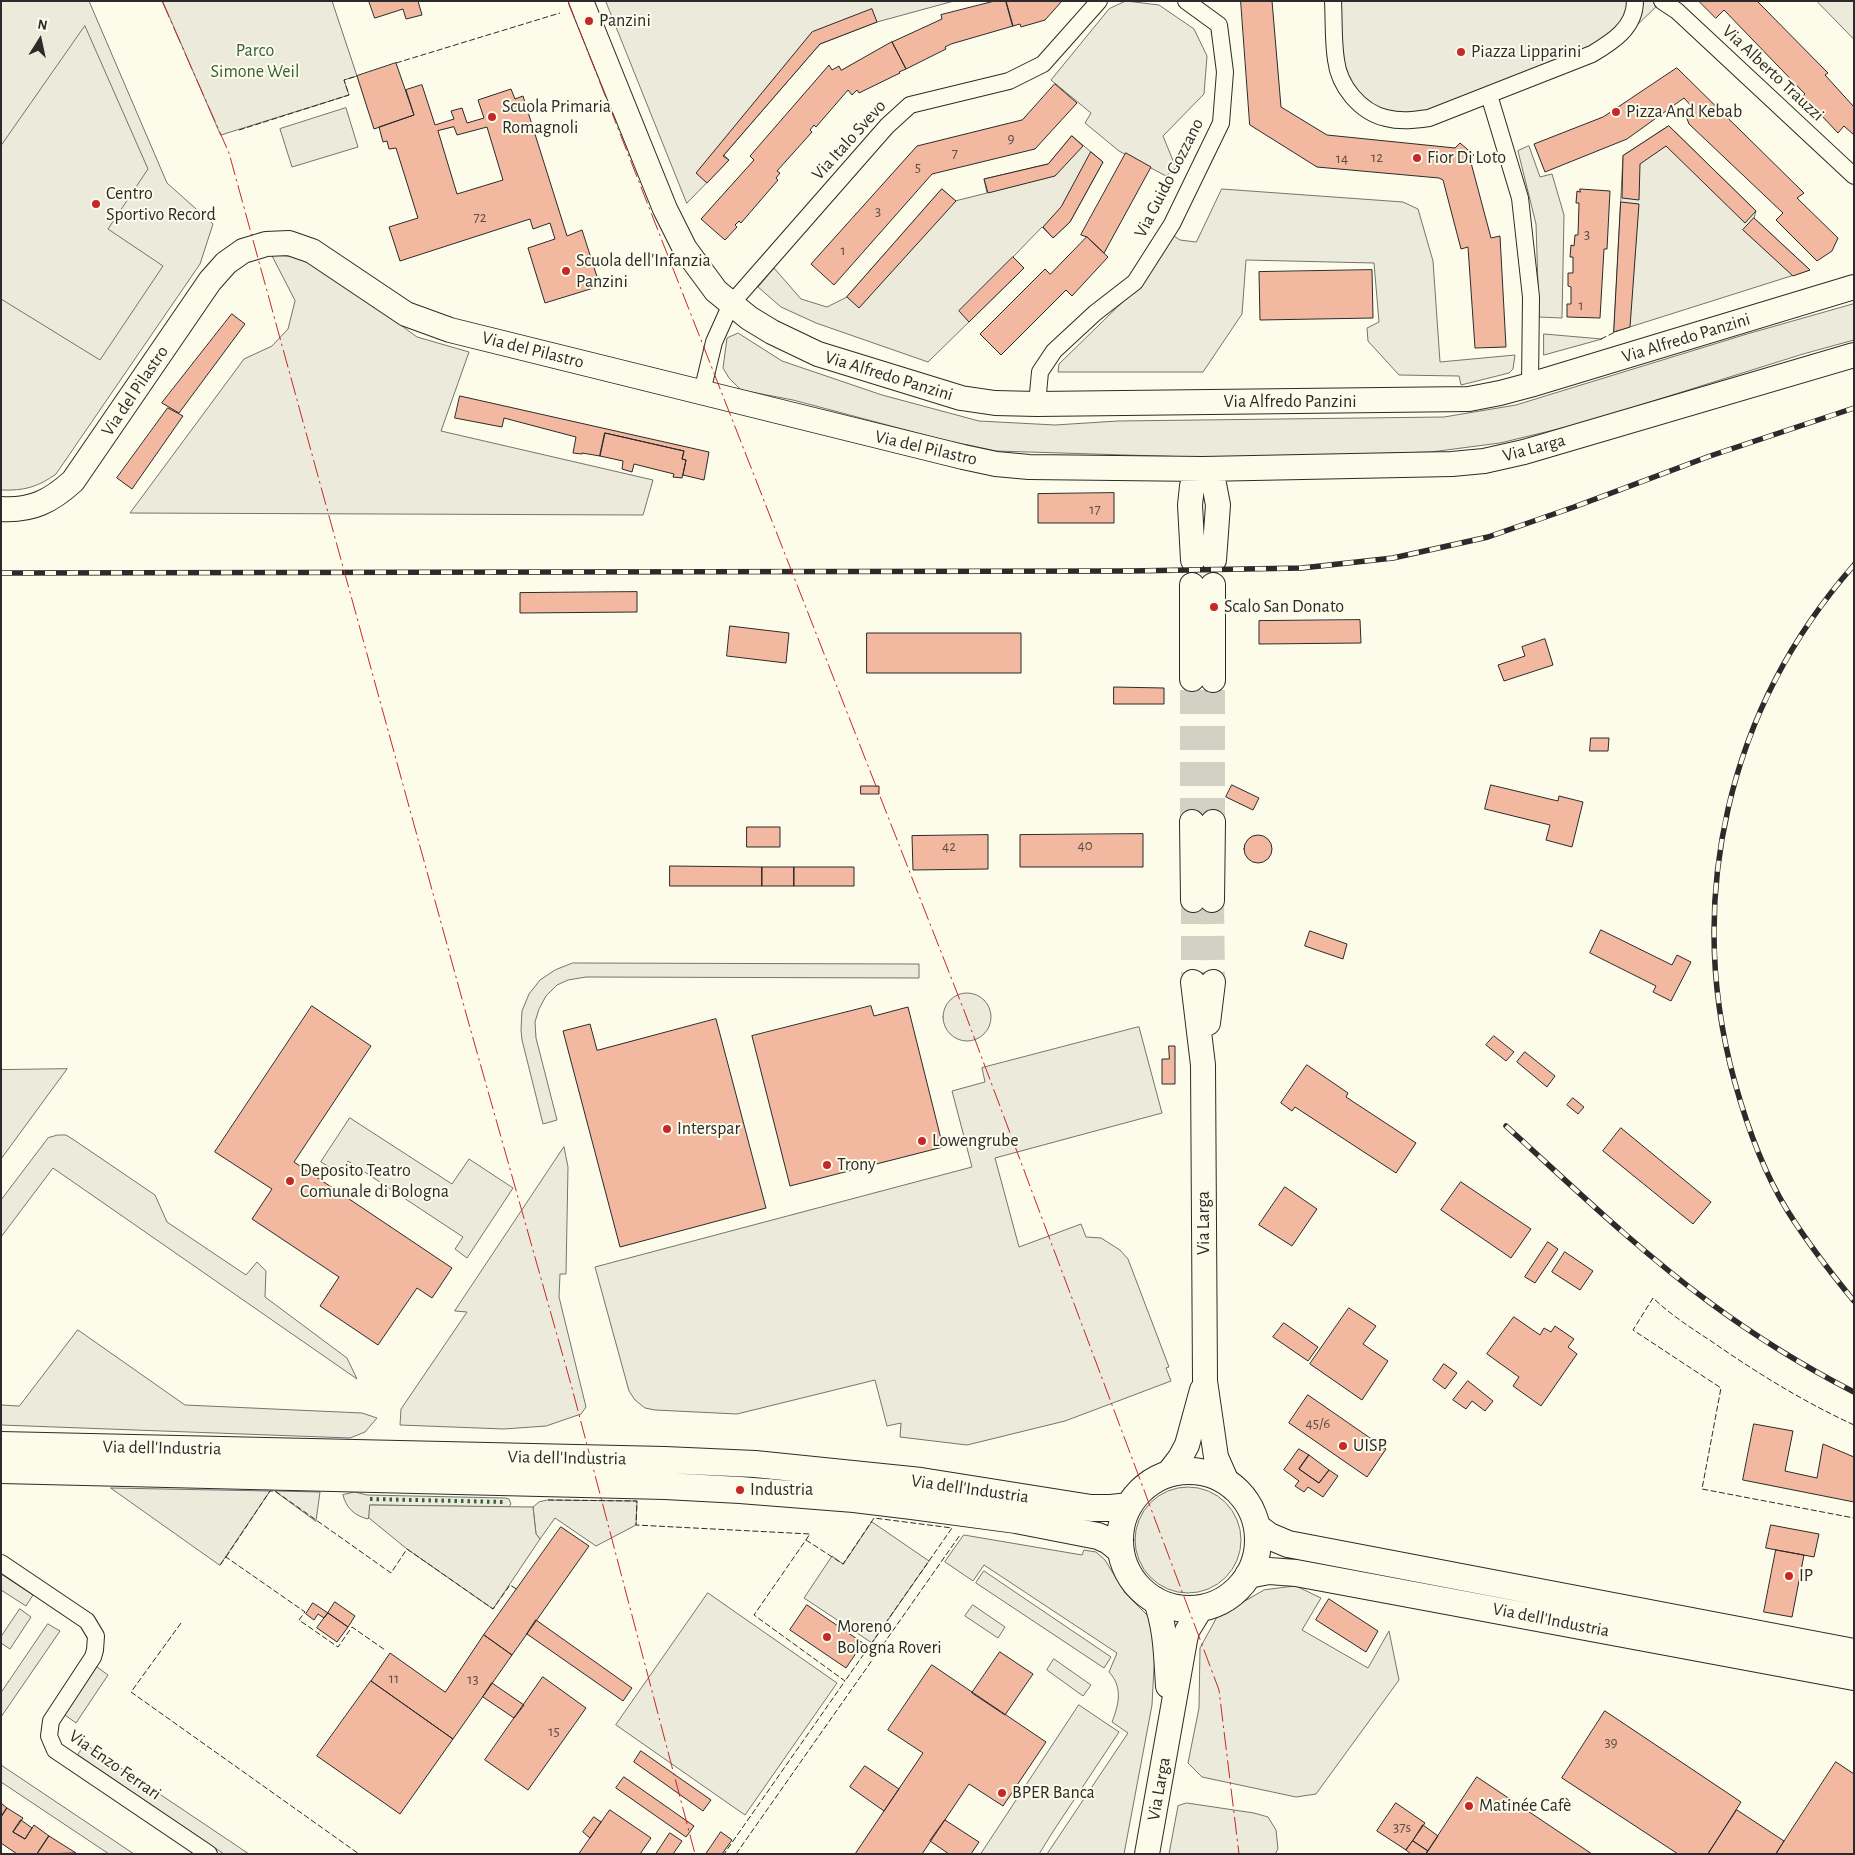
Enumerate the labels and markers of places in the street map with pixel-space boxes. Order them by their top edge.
place label: Panzini [599,10,651,32]
marker: Panzini [583,15,595,27]
place label: Piazza Lipparini [1471,41,1581,63]
marker: Piazza Lipparini [1455,46,1467,58]
place label: Scuola Primaria Romagnoli [502,96,611,138]
place label: Pizza And Kebab [1626,101,1742,123]
marker: Pizza And Kebab [1610,106,1622,118]
marker: Scuola Primaria Romagnoli [486,111,498,123]
place label: Fior Di Loto [1427,147,1506,169]
marker: Fior Di Loto [1411,152,1423,164]
place label: Centro Sportivo Record [106,183,216,225]
marker: Centro Sportivo Record [90,198,102,210]
place label: Scuola dell'Infanzia Panzini [576,250,711,292]
marker: Scuola dell'Infanzia Panzini [560,265,572,277]
place label: Scalo San Donato [1224,596,1344,618]
marker: Scalo San Donato [1208,601,1220,613]
place label: Interspar [677,1118,740,1140]
marker: Interspar [661,1123,673,1135]
place label: Lowengrube [932,1130,1019,1152]
marker: Lowengrube [916,1135,928,1147]
place label: Trony [837,1154,876,1176]
marker: Trony [821,1159,833,1171]
place label: Deposito Teatro Comunale di Bologna [300,1160,449,1202]
marker: Deposito Teatro Comunale di Bologna [284,1175,296,1187]
place label: UISP [1353,1435,1387,1457]
marker: UISP [1337,1440,1349,1452]
place label: Industria [750,1479,813,1501]
marker: Industria [734,1484,746,1496]
place label: IP [1799,1565,1813,1587]
marker: IP [1783,1570,1795,1582]
place label: Moreno Bologna Roveri [837,1616,942,1658]
marker: Moreno Bologna Roveri [821,1631,833,1643]
place label: BPER Banca [1012,1782,1095,1804]
marker: BPER Banca [996,1787,1008,1799]
place label: Matinée Cafè [1479,1795,1571,1817]
marker: Matinée Cafè [1463,1800,1475,1812]

